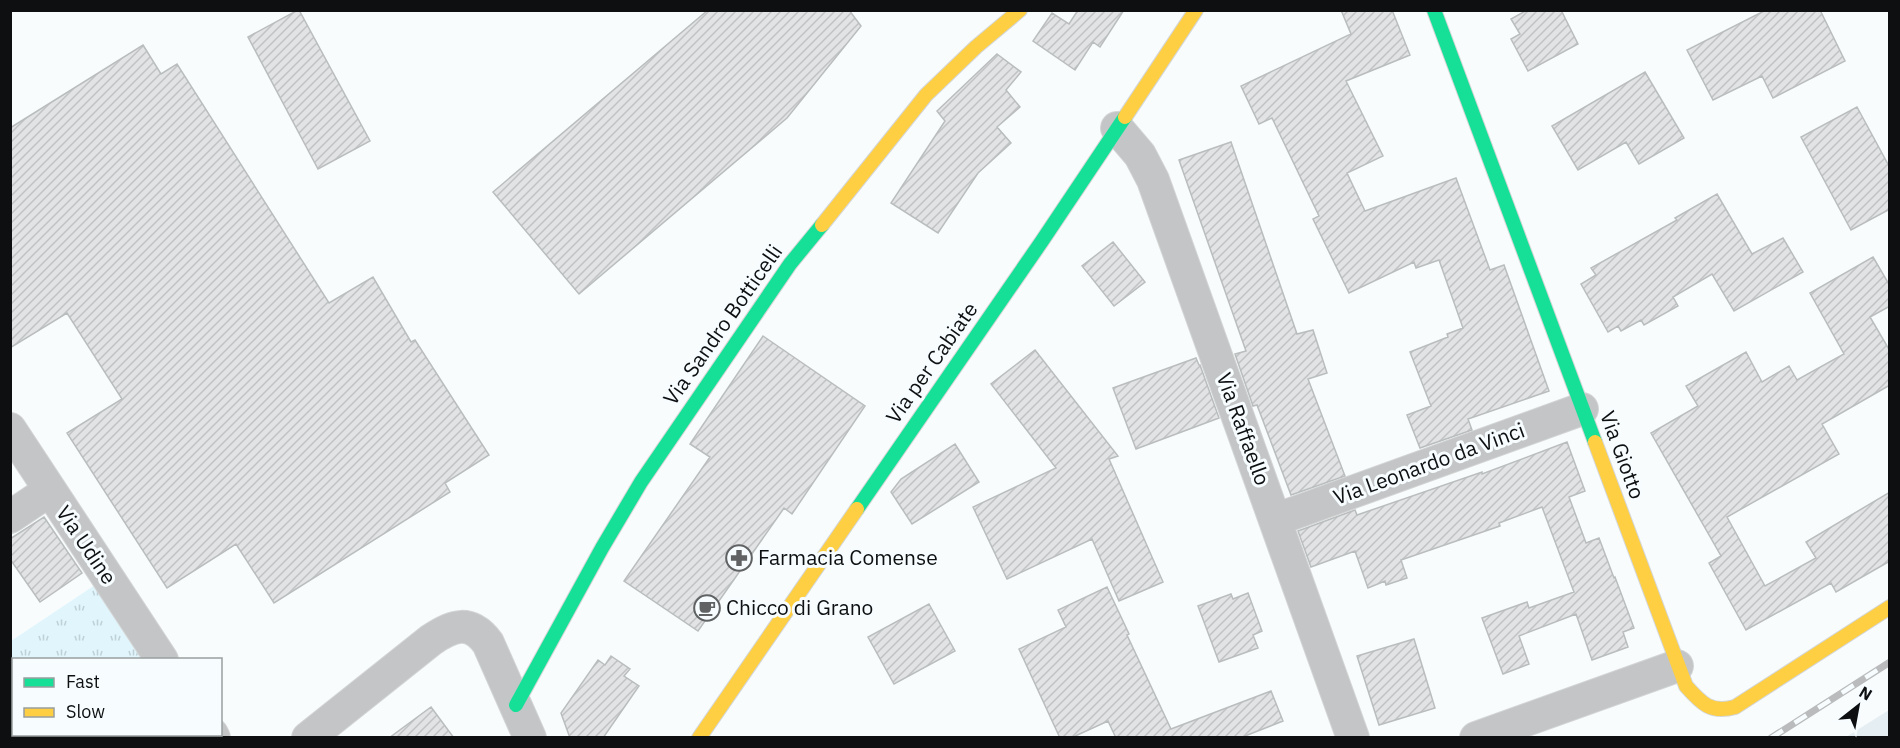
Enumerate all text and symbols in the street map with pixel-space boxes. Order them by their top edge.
street label: Via Sandro Botticelli [656,239,788,410]
street label: Via per Cabiate [879,296,983,429]
street label: Via Raffaello [1211,368,1277,489]
street label: Via Giotto [1594,407,1652,503]
street label: Via Leonardo da Vinci [1329,415,1528,511]
street label: Via Udine [50,500,123,589]
pharmacy icon: Farmacia Comense [724,543,754,573]
place label: Farmacia Comense [758,543,938,571]
cafe icon: Chicco di Grano [692,593,722,623]
place label: Chicco di Grano [726,593,873,621]
legend [12,658,222,736]
text: Fast [66,670,100,693]
north arrow [1828,676,1888,736]
text: N [1856,682,1876,705]
text: Slow [66,700,105,723]

